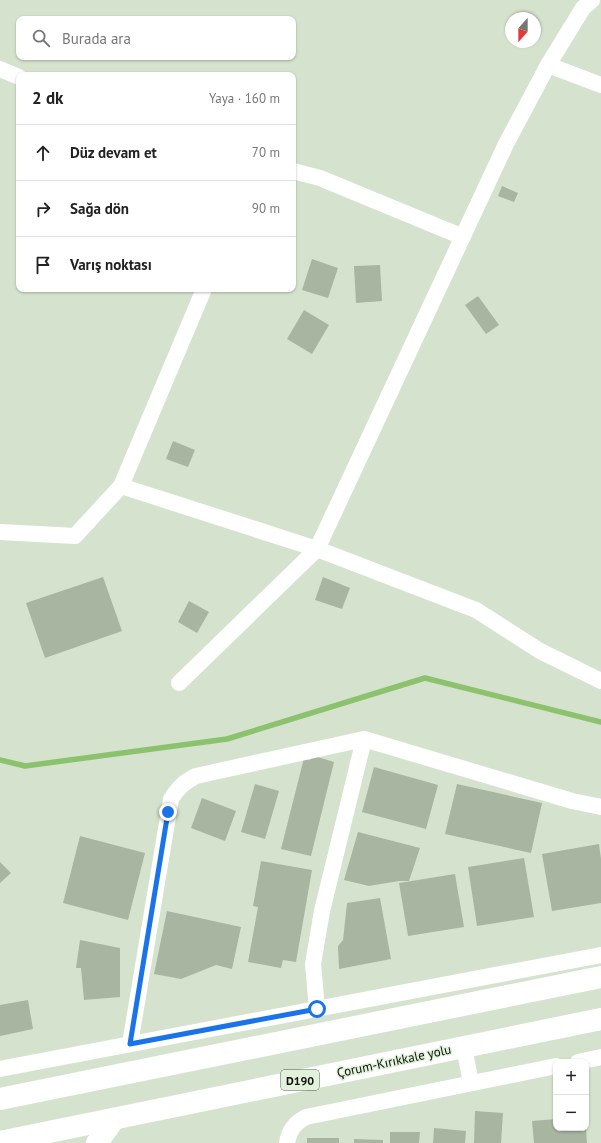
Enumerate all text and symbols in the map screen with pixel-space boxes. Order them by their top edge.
north arrow [505,12,541,48]
search box [16,16,296,60]
icon: search [30,27,52,49]
text: Burada ara [62,29,131,48]
text: 2 dk [32,87,63,109]
text: Yaya · 160 m [209,90,280,107]
icon: ahead [32,142,54,164]
text: Düz devam et [70,143,157,162]
text: 70 m [252,144,280,161]
icon: right [32,198,54,220]
text: Sağa dön [70,199,129,218]
text: 90 m [252,200,280,217]
icon: arrive [32,254,54,276]
text: Varış noktası [70,255,152,274]
route end [159,803,177,821]
route start [308,1000,326,1018]
street label: Çorum-Kırıkkale yolu [335,1041,453,1081]
map controls [553,1059,589,1131]
button: + [553,1059,589,1095]
road number: D190 [281,1070,319,1090]
button: − [553,1095,589,1131]

